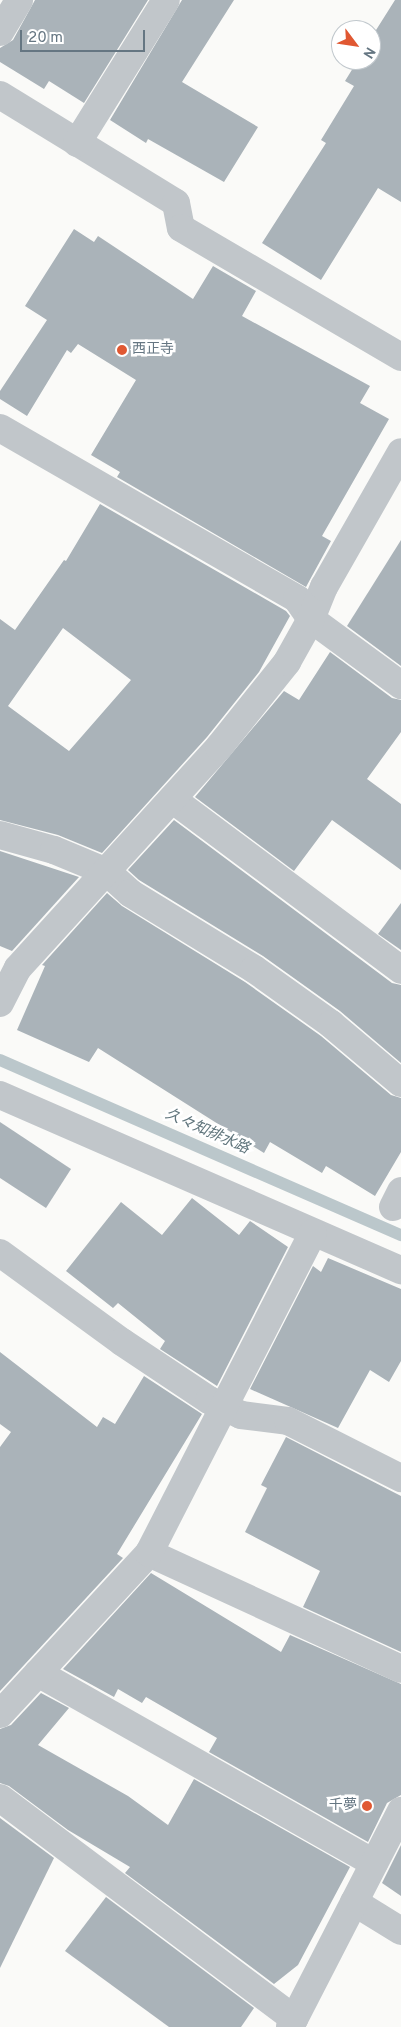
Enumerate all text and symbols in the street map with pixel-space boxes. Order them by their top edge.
scale bar [22,20,148,52]
north arrow [331,20,381,70]
text: 20 m [28,29,63,48]
text: N [359,44,378,61]
place label: 西正寺 [132,342,174,358]
marker: 西正寺 [116,344,128,356]
water label: 久々知排水路 [162,1105,252,1159]
place label: 千夢 [329,1798,357,1814]
marker: 千夢 [361,1800,373,1812]

